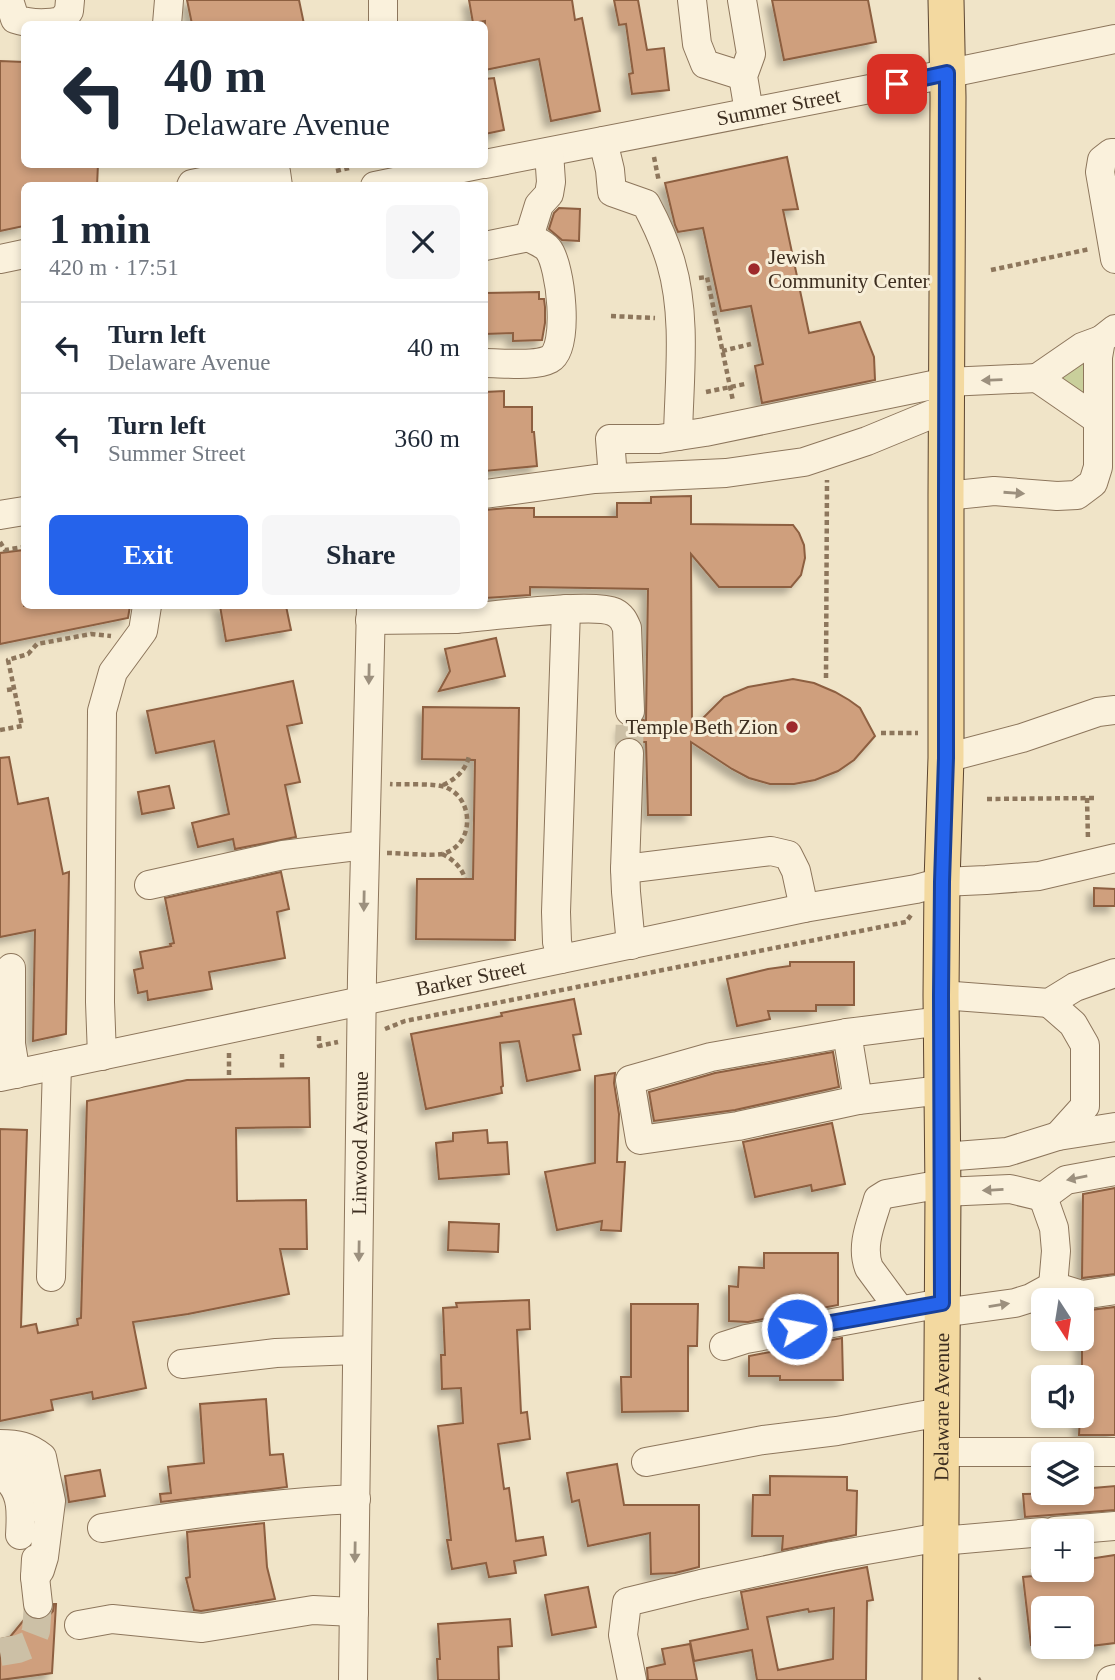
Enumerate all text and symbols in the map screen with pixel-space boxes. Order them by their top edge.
text: 40 m [164,48,266,103]
icon: left [49,49,140,140]
pin [867,54,927,114]
icon: arrive [878,65,916,103]
street label: Summer Street [715,83,843,131]
text: Delaware Avenue [164,106,390,142]
button: close [386,205,460,279]
text: 1 min [49,206,151,252]
place label: Jewish Community Center [768,245,930,293]
text: 420 m · 17:51 [49,255,179,280]
marker: Jewish Community Center [746,261,762,277]
text: Turn left [108,320,206,349]
icon: left [49,329,87,367]
text: 40 m [407,333,460,362]
text: Delaware Avenue [108,350,270,375]
one-way arrow [980,375,1002,386]
text: Turn left [108,411,206,440]
icon: left [49,420,87,458]
text: 360 m [394,424,460,453]
text: Summer Street [108,441,245,466]
one-way arrow [1003,488,1025,499]
button: Exit [49,515,248,595]
button: Share [262,515,460,595]
one-way arrow [363,663,375,685]
place label: Temple Beth Zion [626,715,778,739]
marker: Temple Beth Zion [784,719,800,735]
one-way arrow [358,890,370,912]
street label: Barker Street [414,955,528,1001]
street label: Linwood Avenue [347,1071,373,1215]
one-way arrow [1066,1173,1088,1184]
one-way arrow [982,1184,1004,1195]
one-way arrow [353,1240,365,1262]
north arrow [1031,1288,1094,1351]
map controls [1031,1288,1094,1659]
position arrow [760,1292,834,1366]
one-way arrow [988,1300,1010,1311]
street label: Delaware Avenue [929,1333,954,1481]
button: sound [1031,1365,1094,1428]
button: layers [1031,1442,1094,1505]
button: + [1031,1519,1094,1582]
one-way arrow [349,1541,361,1563]
button: − [1031,1596,1094,1659]

